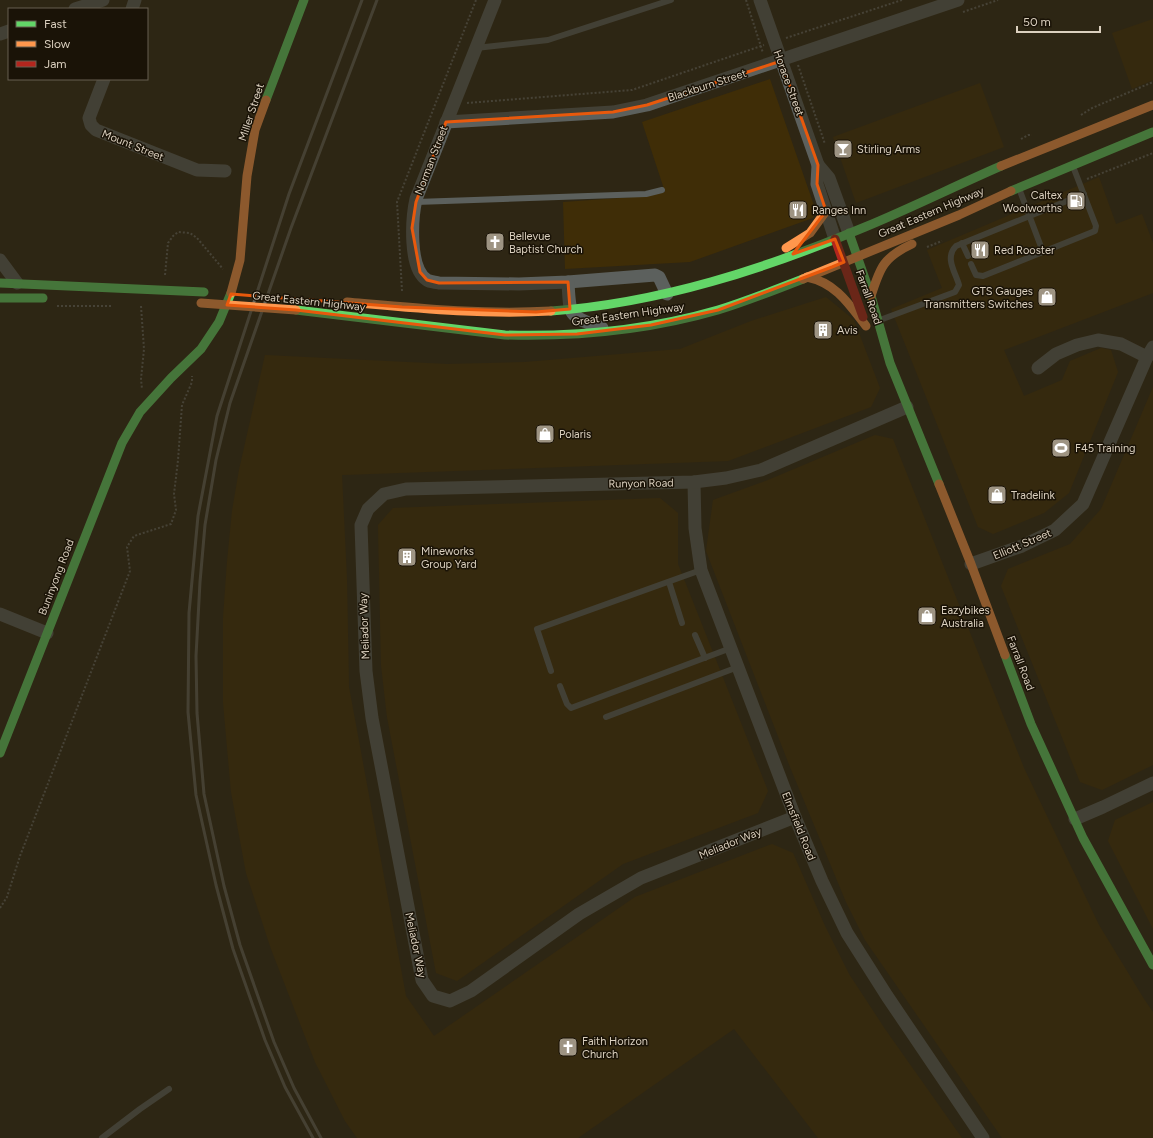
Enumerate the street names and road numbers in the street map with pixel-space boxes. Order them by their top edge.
street label: Horace Street [771,48,807,118]
street label: Blackburn Street [666,67,748,104]
street label: Miller Street [236,82,267,143]
street label: Norman Street [412,124,451,197]
street label: Mount Street [100,127,166,164]
street label: Great Eastern Highway [876,184,986,241]
street label: Farrall Road [853,268,884,326]
street label: Great Eastern Highway [252,289,366,314]
street label: Great Eastern Highway [571,300,685,329]
street label: Runyon Road [608,476,674,491]
street label: Elliott Street [991,526,1053,563]
street label: Buninyong Road [36,537,77,617]
street label: Meliador Way [357,592,372,659]
street label: Farrall Road [1004,634,1037,692]
street label: Elmsfield Road [779,790,818,862]
street label: Meliador Way [697,825,764,862]
street label: Meliador Way [402,911,429,979]

